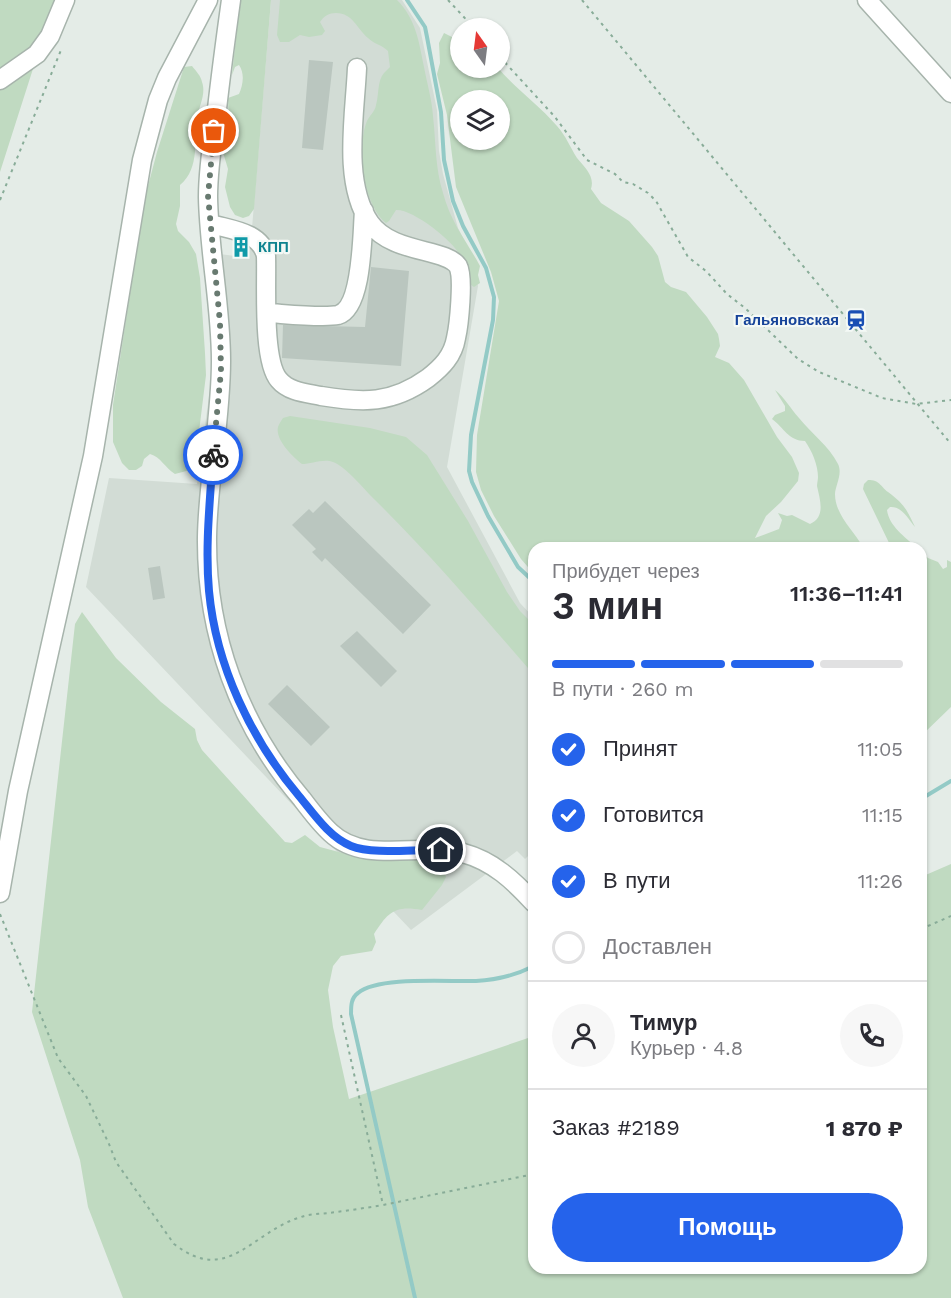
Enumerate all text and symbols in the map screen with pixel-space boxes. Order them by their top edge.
north arrow [450,18,510,78]
map controls [450,18,510,150]
button: layers [450,90,510,150]
pin [188,105,239,156]
icon: bag [197,114,230,147]
building icon: КПП [229,235,253,259]
place label: КПП [258,238,289,256]
station icon: Гальяновская [844,308,868,332]
place label: Гальяновская [735,311,839,329]
courier [183,425,243,485]
icon: bike [197,439,230,472]
text: Прибудет через [552,559,700,583]
text: 11:36–11:41 [790,581,903,606]
text: 3 мин [552,583,663,628]
text: В пути · 260 m [552,677,694,701]
icon: check [552,733,585,766]
text: Принят [603,736,677,761]
text: 11:05 [857,737,903,761]
icon: check [552,799,585,832]
text: Готовится [603,802,704,827]
text: 11:15 [862,803,903,827]
pin [415,824,466,875]
icon: home [424,833,457,866]
icon: check [552,865,585,898]
text: В пути [603,868,670,893]
text: 11:26 [858,869,903,893]
text: Доставлен [603,934,712,959]
button: person [552,1004,615,1067]
button: phone [840,1004,903,1067]
text: Тимур [630,1010,698,1035]
text: Курьер · 4.8 [630,1036,743,1060]
text: Заказ #2189 [552,1115,680,1140]
text: 1 870 ₽ [826,1116,903,1141]
button: Помощь [552,1193,903,1262]

